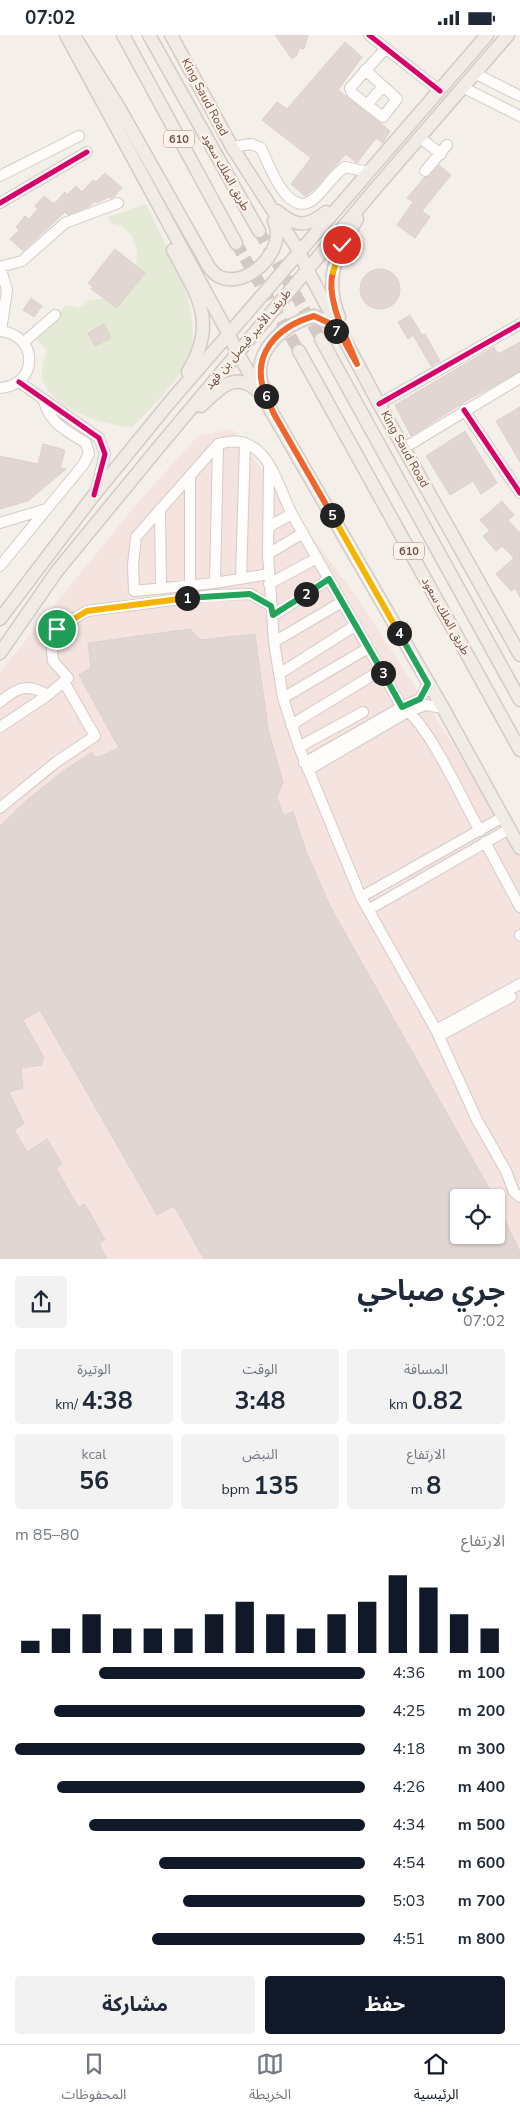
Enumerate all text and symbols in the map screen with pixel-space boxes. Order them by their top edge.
text: 07:02 [25,5,75,31]
street label: King Saud Road [178,55,232,139]
street label: طريق الملك سعود [198,130,254,214]
road number: 610 [164,131,194,147]
pin [321,224,363,266]
icon: check [328,231,356,259]
street label: طريف الأمير فيصل بن فهد [201,285,295,393]
pin: 7 [324,319,348,343]
text: 7 [332,322,341,341]
pin: 6 [254,383,278,409]
text: 6 [262,387,271,406]
street label: King Saud Road [377,408,433,490]
pin: 5 [320,503,344,527]
text: 5 [328,506,337,525]
road number: 610 [394,543,424,559]
street label: طريق الملك سعود [418,574,474,658]
pin: 2 [294,581,318,607]
pin: 1 [174,585,200,611]
text: 2 [302,585,311,604]
text: 1 [183,589,192,608]
pin [36,608,78,650]
icon: arrive [43,615,71,643]
pin: 4 [386,621,412,645]
text: 4 [395,624,404,643]
pin: 3 [370,661,396,685]
text: 3 [379,664,388,683]
map controls [450,1189,505,1244]
button: locate [450,1189,505,1244]
text: جري صباحي [357,1272,505,1310]
button: share [15,1276,67,1328]
text: 07:02 [463,1310,505,1332]
text: الوتيرة [77,1360,111,1379]
text: الوقت [242,1360,278,1379]
text: المسافة [404,1360,448,1379]
text: 4:38 [82,1384,133,1418]
text: 3:48 [234,1384,286,1418]
text: 0.82 [412,1384,463,1418]
text: /km [55,1395,82,1414]
text: km [389,1395,412,1414]
text: kcal [82,1445,106,1464]
text: النبض [242,1445,278,1464]
text: الارتفاع [407,1445,445,1464]
text: 56 [79,1464,109,1498]
text: 135 [253,1469,298,1503]
text: 8 [426,1469,441,1503]
text: bpm [222,1480,253,1499]
text: m [411,1480,426,1499]
text: 80–85 m [15,1524,79,1546]
text: الارتفاع [461,1530,505,1552]
text: 4:36 [393,1662,425,1684]
text: 100 m [458,1662,505,1684]
text: 4:25 [393,1700,425,1722]
text: 200 m [458,1700,505,1722]
text: 4:18 [393,1738,425,1760]
text: 300 m [458,1738,505,1760]
text: 4:26 [393,1776,425,1798]
text: 400 m [458,1776,505,1798]
text: 4:34 [393,1814,425,1836]
text: 500 m [458,1814,505,1836]
text: 4:54 [393,1852,425,1874]
text: 600 m [458,1852,505,1874]
text: 5:03 [393,1890,425,1912]
text: 700 m [458,1890,505,1912]
text: 4:51 [393,1928,425,1950]
text: 800 m [458,1928,505,1950]
button: مشاركة [15,1976,255,2034]
button: حفظ [265,1976,505,2034]
tab: المحفوظات [61,2050,126,2109]
tab: الخريطة [249,2050,291,2109]
tab: الرئيسية [414,2050,459,2109]

